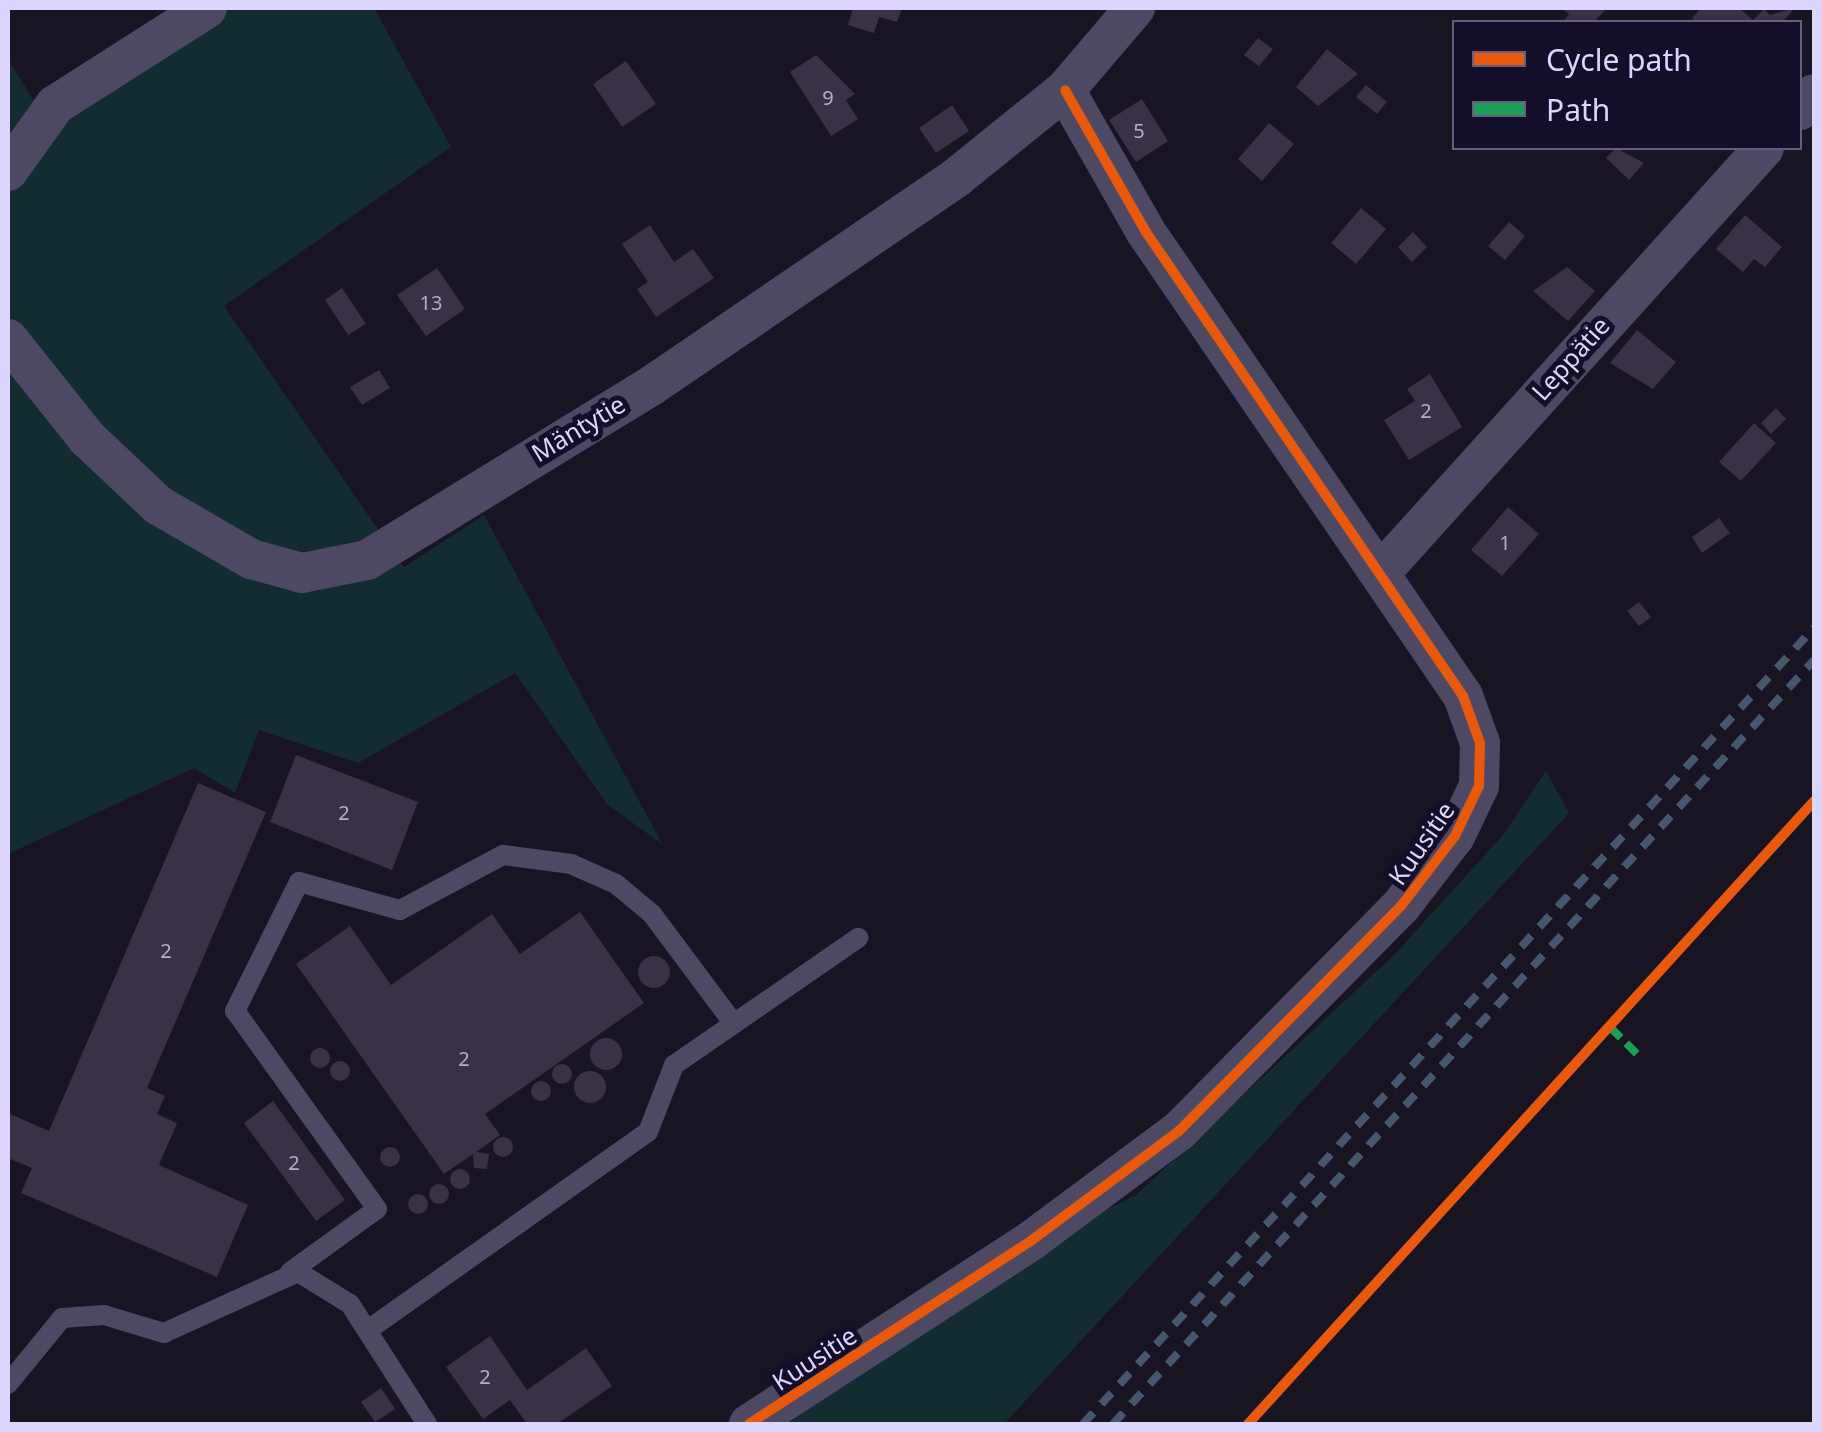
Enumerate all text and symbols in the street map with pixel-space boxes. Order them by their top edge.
legend [1452,20,1802,150]
text: Cycle path [1546,39,1692,80]
house number: 9 [822,85,834,109]
text: Path [1546,89,1610,130]
house number: 5 [1133,118,1145,142]
house number: 13 [420,290,442,314]
street label: Leppätie [1525,310,1615,406]
street label: Mäntytie [526,388,630,468]
house number: 2 [1420,398,1432,422]
house number: 1 [1499,530,1511,554]
street label: Kuusitie [1382,796,1460,890]
house number: 2 [338,800,350,824]
house number: 2 [160,938,172,962]
house number: 2 [458,1046,470,1070]
house number: 2 [288,1150,300,1174]
street label: Kuusitie [766,1320,862,1396]
house number: 2 [479,1364,491,1388]

